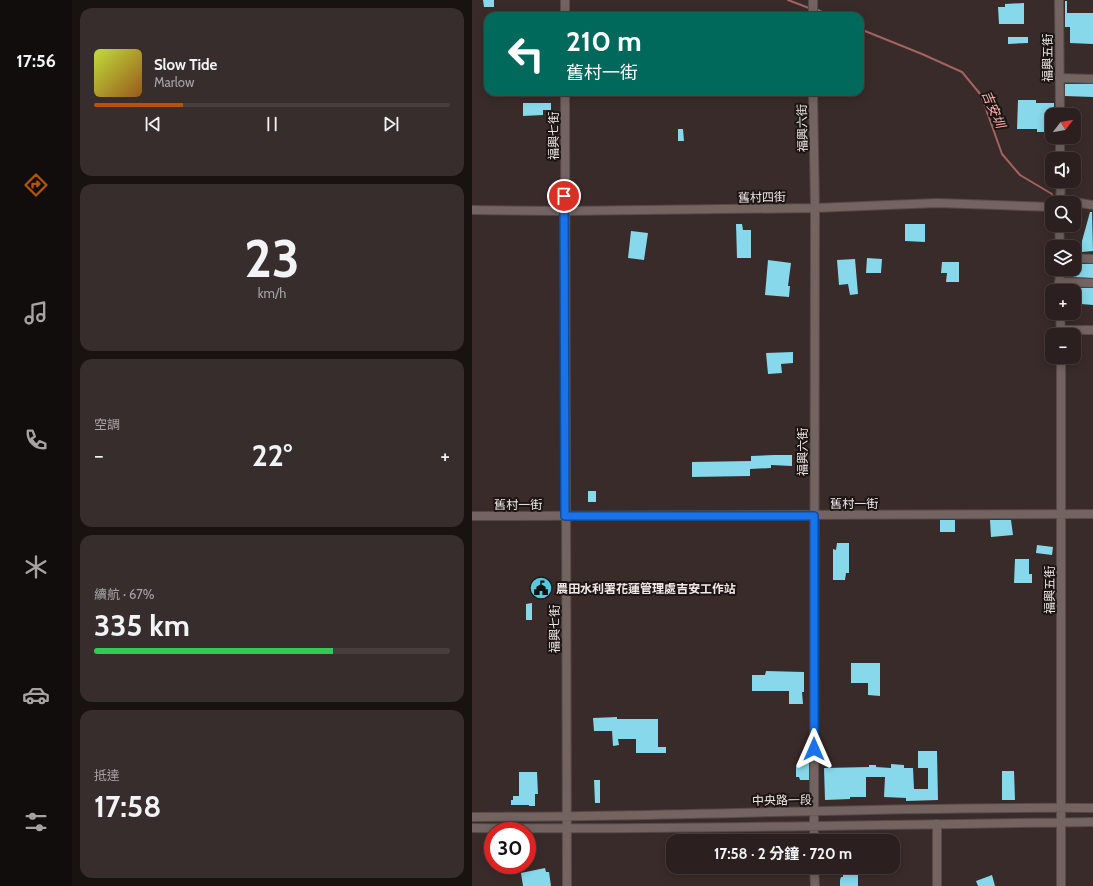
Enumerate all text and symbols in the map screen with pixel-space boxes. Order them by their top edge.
text: 210 m [566,24,642,58]
icon: left [500,28,552,80]
street label: 福興五街 [1040,34,1055,82]
text: 17:56 [16,50,56,72]
text: Slow Tide [154,56,217,74]
text: 舊村一街 [566,62,638,84]
text: Marlow [154,74,194,90]
water label: 吉安圳 [979,88,1010,132]
street label: 福興六街 [794,104,810,152]
north arrow [1045,108,1081,144]
map controls [1045,108,1081,364]
street label: 福興七街 [546,112,561,160]
icon: previous [142,113,164,135]
icon: pause [261,113,283,135]
icon: next [380,113,402,135]
button: sound [1045,152,1081,188]
icon: directions [22,171,50,199]
pin [547,179,581,213]
icon: arrive [553,185,575,207]
street label: 舊村四街 [738,189,786,205]
button: search [1045,196,1081,232]
text: 23 [244,227,300,290]
button: layers [1045,240,1081,276]
button: + [1045,284,1081,320]
text: km/h [258,285,286,301]
icon: music [22,299,50,327]
button: − [1045,328,1081,364]
text: 空調 [94,416,120,432]
icon: phone [22,426,50,454]
street label: 福興六街 [795,428,810,476]
text: 22° [252,437,292,474]
text: − [94,442,104,469]
text: + [440,442,450,469]
street label: 舊村一街 [830,496,878,511]
street label: 舊村一街 [494,497,542,512]
icon: climate [22,553,50,581]
street label: 福興五街 [1042,566,1057,614]
public building icon: 農田水利署花蓮管理處吉安工作站 [528,575,554,601]
place label: 農田水利署花蓮管理處吉安工作站 [556,581,736,596]
text: 續航 · 67% [94,586,154,602]
street label: 福興七街 [547,605,562,653]
text: 335 km [94,607,190,644]
icon: car [22,681,50,709]
position arrow [793,728,835,770]
text: 抵達 [94,767,120,783]
text: 17:58 [94,788,161,825]
street label: 中央路一段 [752,792,812,808]
icon: filters [22,808,50,836]
speed limit sign: 30 [484,822,536,874]
text: 17:58 · 2 分鐘 · 720 m [714,845,852,863]

